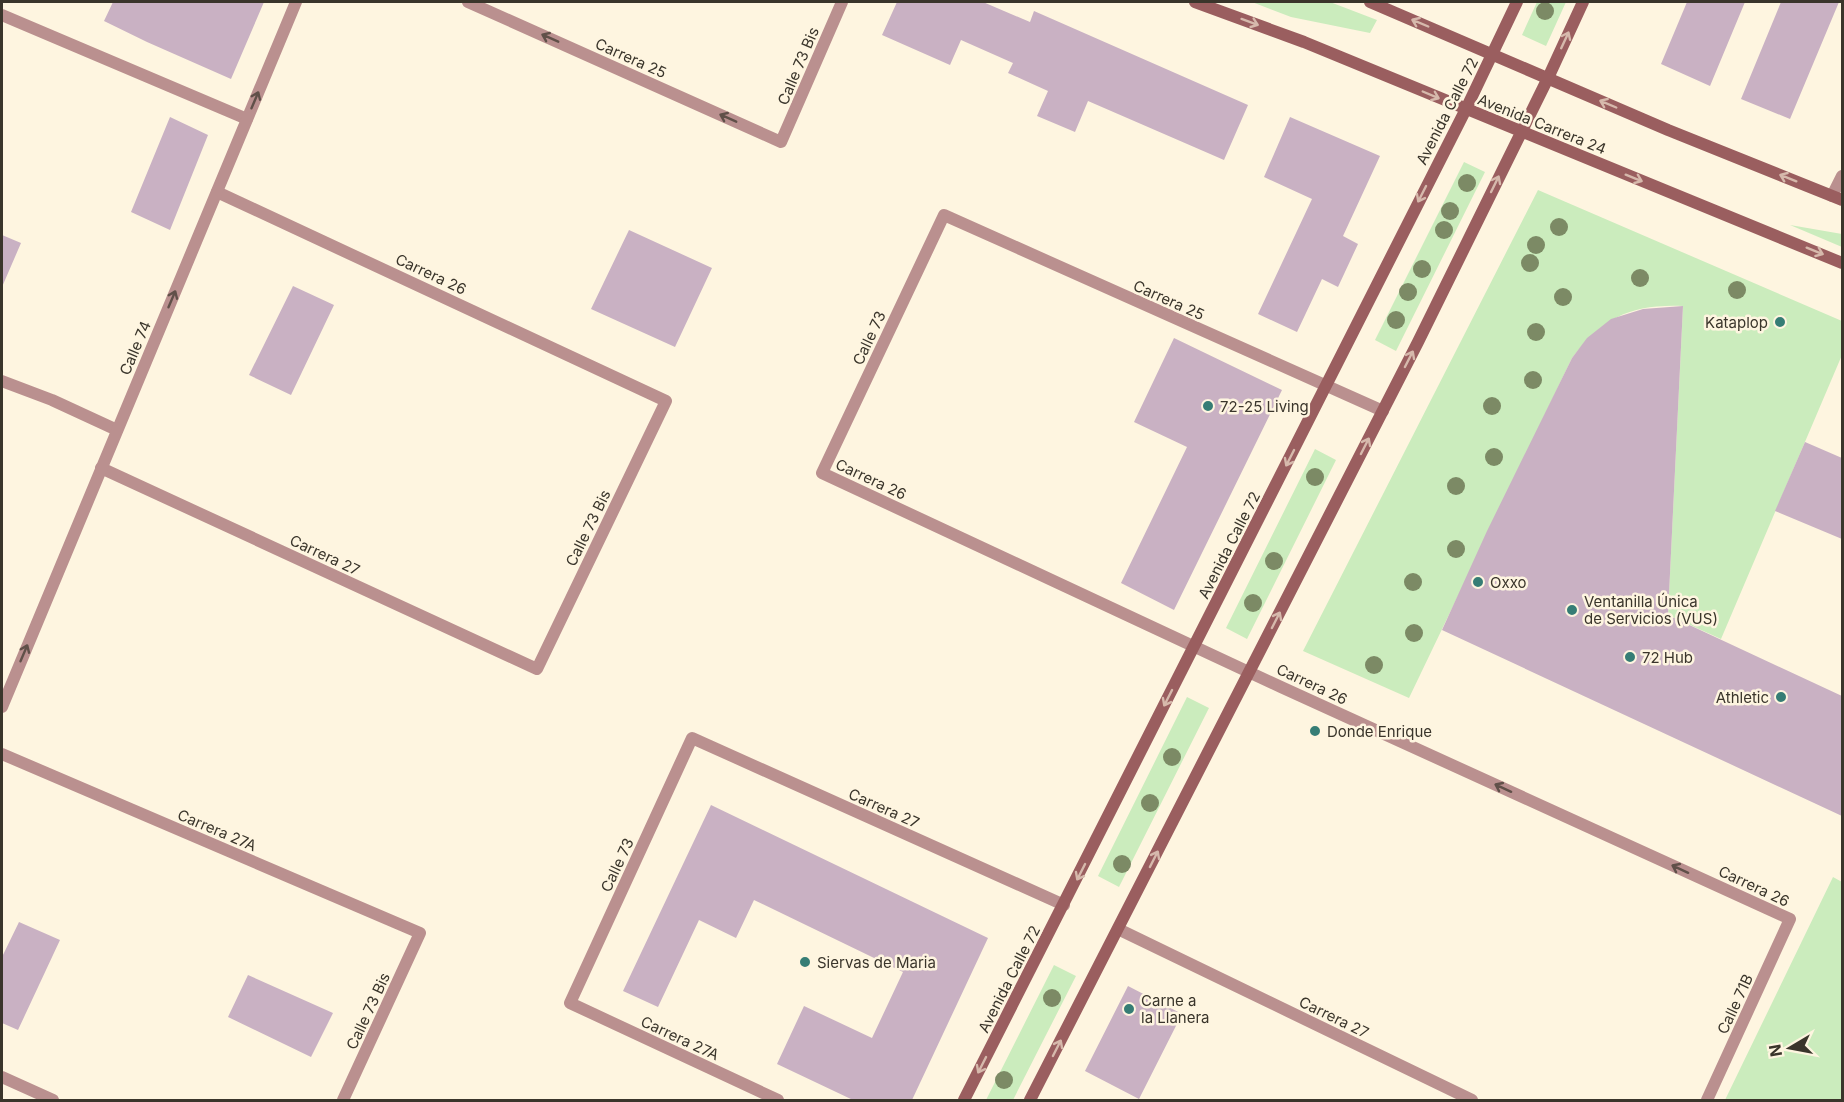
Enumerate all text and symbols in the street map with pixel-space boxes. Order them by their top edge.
one-way arrow [1240,17,1259,28]
one-way arrow [1411,17,1429,28]
street label: Calle 73 Bis [773,24,823,108]
one-way arrow [1560,31,1572,49]
one-way arrow [542,32,560,44]
street label: Carrera 25 [592,34,670,82]
street label: Avenida Calle 72 [1412,54,1482,168]
one-way arrow [1422,90,1440,101]
street label: Avenida Carrera 24 [1475,90,1609,158]
one-way arrow [250,91,261,109]
one-way arrow [1599,98,1618,109]
one-way arrow [720,112,738,124]
one-way arrow [1780,172,1798,183]
one-way arrow [1624,173,1643,184]
one-way arrow [1490,175,1502,193]
one-way arrow [1416,185,1428,203]
one-way arrow [1805,246,1823,257]
street label: Carrera 26 [392,249,470,299]
street label: Carrera 25 [1130,276,1208,324]
one-way arrow [167,290,178,309]
street label: Calle 73 [848,308,890,368]
place label: Kataplop [1705,313,1768,332]
marker: Kataplop [1773,315,1787,329]
street label: Calle 74 [115,318,155,378]
one-way arrow [1404,350,1416,368]
place label: 72-25 Living [1220,397,1309,416]
marker: 72-25 Living [1201,399,1215,413]
one-way arrow [1360,438,1371,456]
one-way arrow [1283,448,1295,466]
street label: Carrera 26 [832,454,910,504]
street label: Calle 73 Bis [561,487,615,569]
street label: Avenida Calle 72 [1194,488,1264,602]
street label: Carrera 27 [287,530,363,580]
place label: Oxxo [1490,573,1527,592]
marker: Oxxo [1471,575,1485,589]
place label: Ventanilla Única de Servicios (VUS) [1584,592,1718,628]
marker: Ventanilla Única de Servicios (VUS) [1565,603,1579,617]
one-way arrow [1270,612,1282,629]
one-way arrow [19,644,30,663]
place label: 72 Hub [1642,648,1693,667]
marker: 72 Hub [1623,650,1637,664]
street label: Carrera 26 [1273,659,1351,709]
place label: Athletic [1716,688,1769,707]
one-way arrow [1162,689,1174,707]
marker: Athletic [1774,690,1788,704]
place label: Donde Enrique [1327,722,1432,741]
marker: Donde Enrique [1308,724,1322,738]
one-way arrow [1494,781,1512,793]
street label: Carrera 27 [846,784,922,832]
street label: Carrera 27A [175,805,259,855]
street label: Calle 73 [596,835,638,895]
one-way arrow [1149,850,1160,868]
street label: Carrera 26 [1715,861,1793,911]
one-way arrow [1671,862,1689,874]
one-way arrow [1074,863,1086,881]
street label: Avenida Calle 72 [974,922,1044,1036]
place label: Siervas de Maria [817,953,936,972]
marker: Siervas de Maria [798,955,812,969]
street label: Calle 73 Bis [342,969,394,1052]
street label: Calle 71B [1713,971,1757,1037]
place label: Carne a la Llanera [1141,991,1210,1027]
street label: Carrera 27 [1296,992,1372,1042]
marker: Carne a la Llanera [1122,1002,1136,1016]
street label: Carrera 27A [638,1012,722,1064]
north arrow [1760,1018,1820,1078]
one-way arrow [1052,1040,1063,1058]
text: N [1764,1043,1786,1058]
one-way arrow [976,1055,987,1073]

